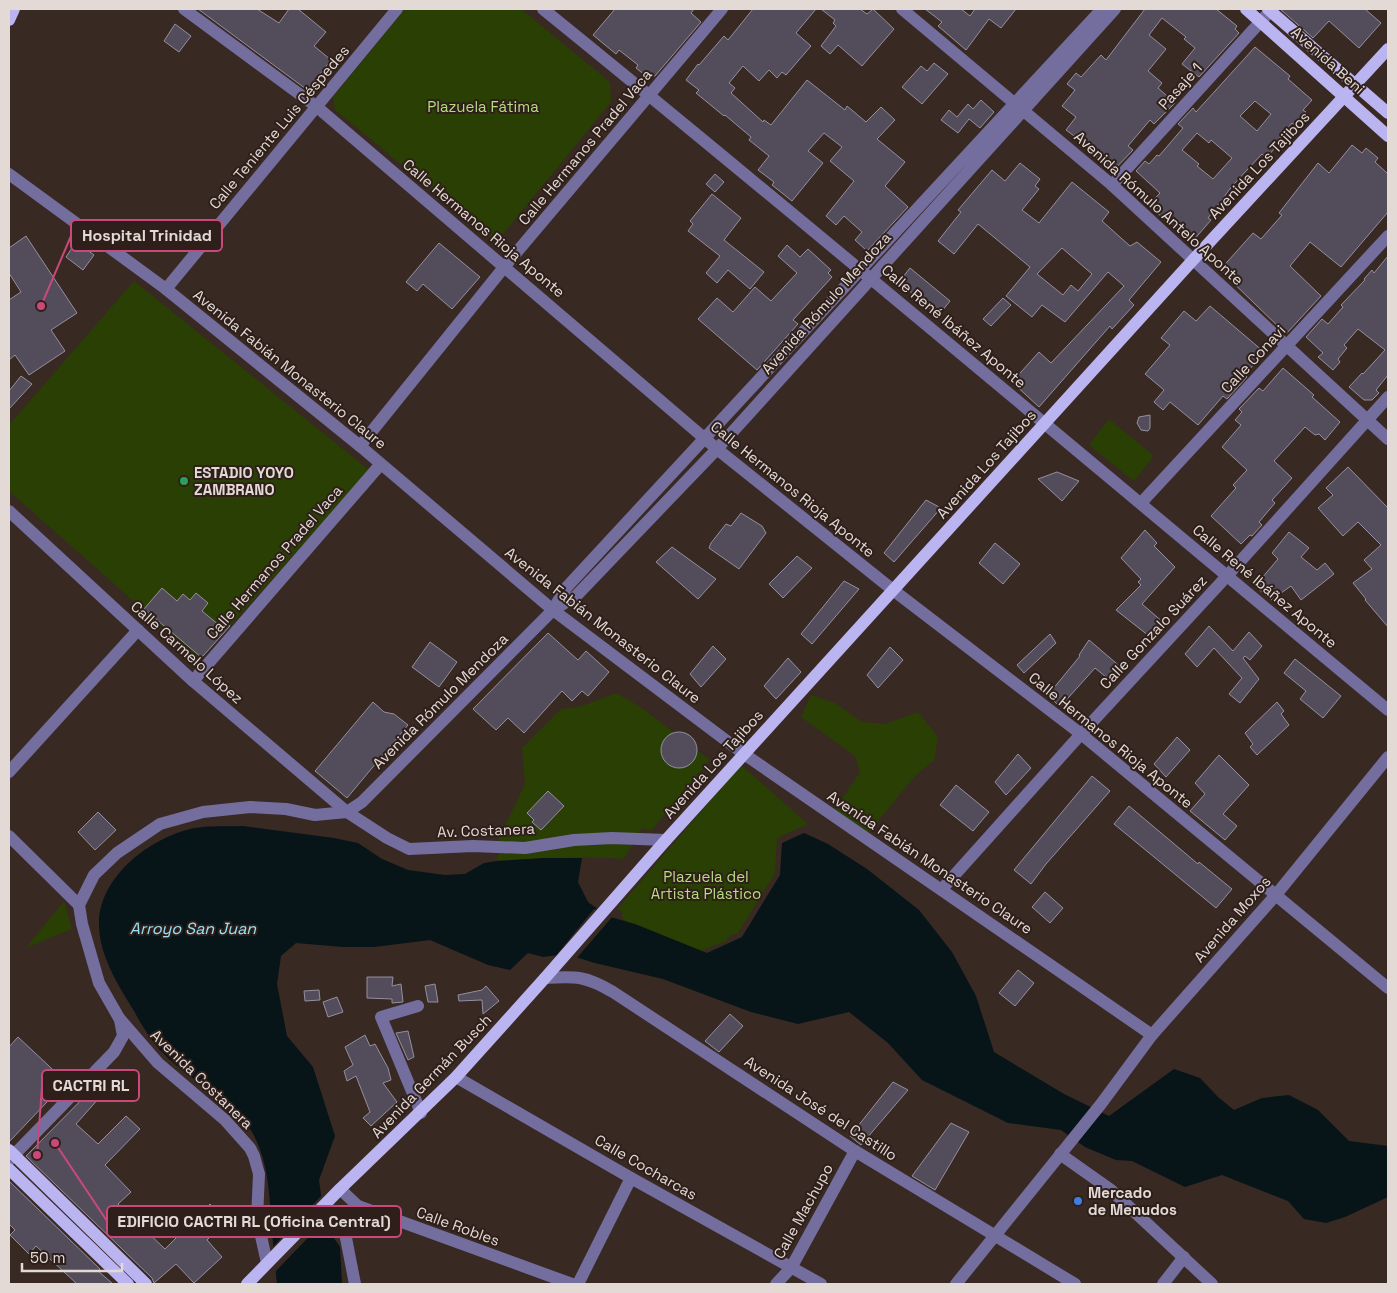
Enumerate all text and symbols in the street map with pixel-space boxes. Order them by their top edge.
street label: Avenida Beni [1287,22,1369,98]
street label: Calle Teniente Luis Céspedes [205,41,353,213]
street label: Pasaje 1 [1154,59,1206,113]
street label: Calle Hermanos Pradel Vaca [514,65,656,229]
park label: Plazuela Fátima [427,97,539,116]
street label: Avenida Los Tajibos [1204,107,1314,223]
street label: Avenida Rómulo Antelo Aponte [1070,127,1248,289]
street label: Calle Hermanos Rioja Aponte [399,155,569,301]
callout: Hospital Trinidad [71,220,222,251]
text: Hospital Trinidad [82,225,212,246]
street label: Avenida Rómulo Mendoza [757,228,895,378]
street label: Calle René Ibáñez Aponte [878,260,1030,392]
street label: Avenida Fabián Monasterio Claure [189,285,391,453]
street label: Calle Conavi [1217,321,1289,397]
street label: Avenida Los Tajibos [932,406,1040,522]
street label: Calle Hermanos Rioja Aponte [707,417,879,561]
place label: ESTADIO YOYO ZAMBRANO [194,463,294,499]
marker: ESTADIO YOYO ZAMBRANO [178,475,190,487]
street label: Calle Hermanos Pradel Vaca [202,481,346,643]
street label: Calle René Ibáñez Aponte [1189,520,1341,652]
street label: Avenida Fabián Monasterio Claure [501,543,705,707]
street label: Calle Gonzalo Suárez [1095,571,1211,693]
street label: Calle Carmelo López [127,597,247,707]
street label: Avenida Rómulo Mendoza [368,629,512,773]
street label: Calle Hermanos Rioja Aponte [1025,668,1197,812]
street label: Avenida Los Tajibos [659,706,767,822]
street label: Avenida Fabián Monasterio Claure [824,786,1036,938]
street label: Av. Costanera [437,819,536,841]
park label: Plazuela del Artista Plástico [651,867,761,903]
street label: Avenida Moxos [1189,872,1275,966]
water label: Arroyo San Juan [130,918,257,939]
street label: Avenida Germán Busch [367,1010,495,1142]
street label: Avenida Costanera [147,1025,257,1133]
street label: Avenida José del Castillo [741,1051,901,1165]
callout: CACTRI RL [42,1070,139,1101]
text: CACTRI RL [53,1075,130,1096]
street label: Calle Cocharcas [592,1130,701,1204]
street label: Calle Machupo [769,1160,837,1262]
place label: Mercado de Menudos [1088,1183,1177,1219]
marker: Mercado de Menudos [1072,1195,1084,1207]
street label: Calle Robles [414,1202,502,1250]
callout: EDIFICIO CACTRI RL (Oficina Central) [107,1206,401,1237]
text: EDIFICIO CACTRI RL (Oficina Central) [117,1211,391,1232]
scale bar [22,1240,122,1272]
text: 50 m [30,1248,65,1267]

